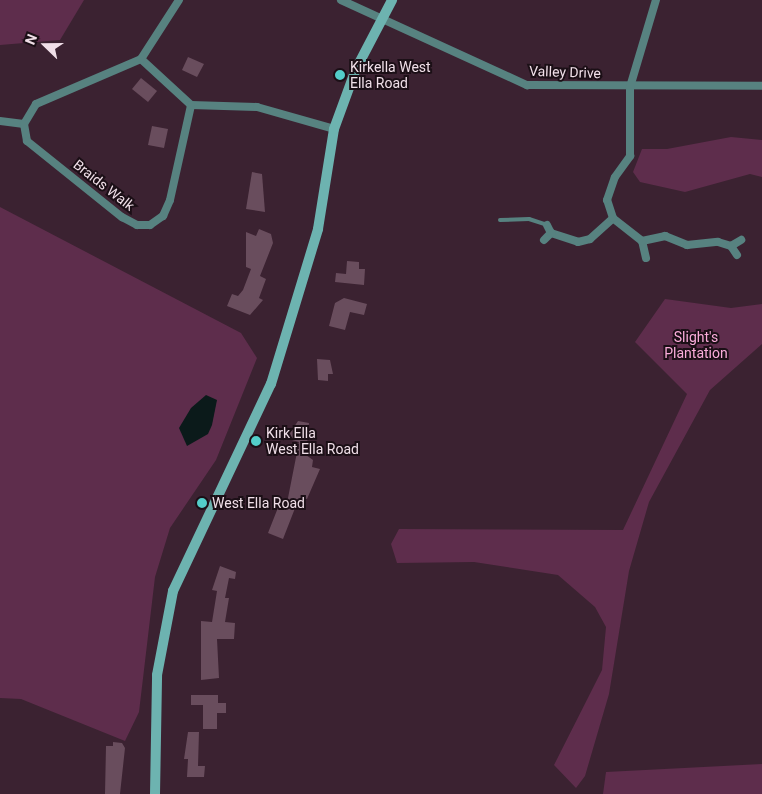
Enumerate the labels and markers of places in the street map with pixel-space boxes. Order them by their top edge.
place label: Kirkella West Ella Road [350,59,431,92]
marker: Kirkella West Ella Road [334,69,346,81]
place label: Kirk Ella West Ella Road [266,425,359,458]
marker: Kirk Ella West Ella Road [250,435,262,447]
place label: West Ella Road [212,495,305,511]
marker: West Ella Road [196,497,208,509]

